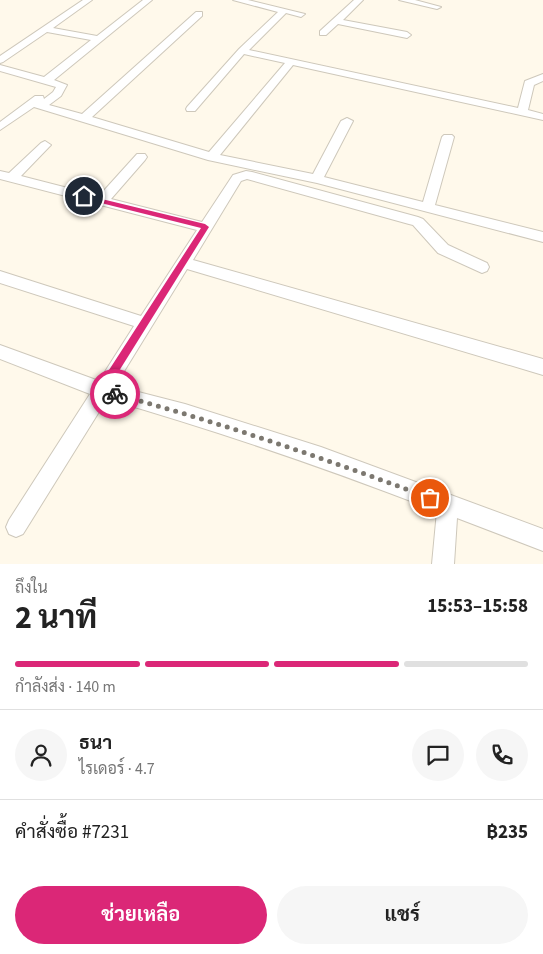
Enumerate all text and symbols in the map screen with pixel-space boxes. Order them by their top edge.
pin [63,175,105,217]
icon: home [70,182,98,210]
courier [90,369,140,419]
icon: bike [101,380,129,408]
pin [409,477,451,519]
icon: bag [416,484,444,512]
text: ถึงใน [15,577,48,599]
text: 15:53–15:58 [427,593,528,620]
text: 2 นาที [15,595,97,641]
text: กำลังส่ง · 140 m [15,676,116,698]
button: person [15,729,67,781]
button: chat [412,729,464,781]
button: phone [476,729,528,781]
text: ธนา [79,730,112,757]
text: ไรเดอร์ · 4.7 [79,758,155,780]
text: คำสั่งซื้อ #7231 [15,819,129,846]
text: ฿235 [486,819,528,846]
button: ช่วยเหลือ [15,886,267,944]
button: แชร์ [277,886,528,944]

